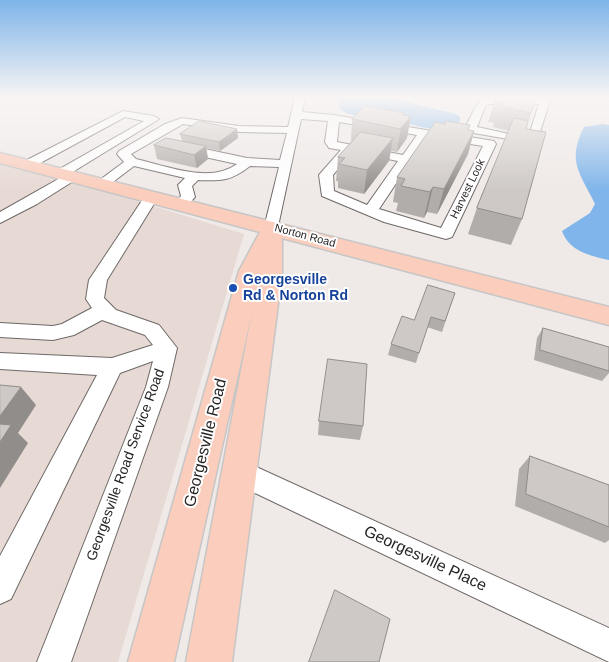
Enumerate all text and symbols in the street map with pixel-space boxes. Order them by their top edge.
street label: Harvest Look [448,157,488,221]
street label: Norton Road [273,222,337,250]
place label: Georgesville Rd & Norton Rd [243,272,348,304]
marker: Georgesville Rd & Norton Rd [227,282,239,294]
street label: Georgesville Road Service Road [83,367,169,563]
street label: Georgesville Road [181,377,231,509]
street label: Georgesville Place [360,522,490,596]

